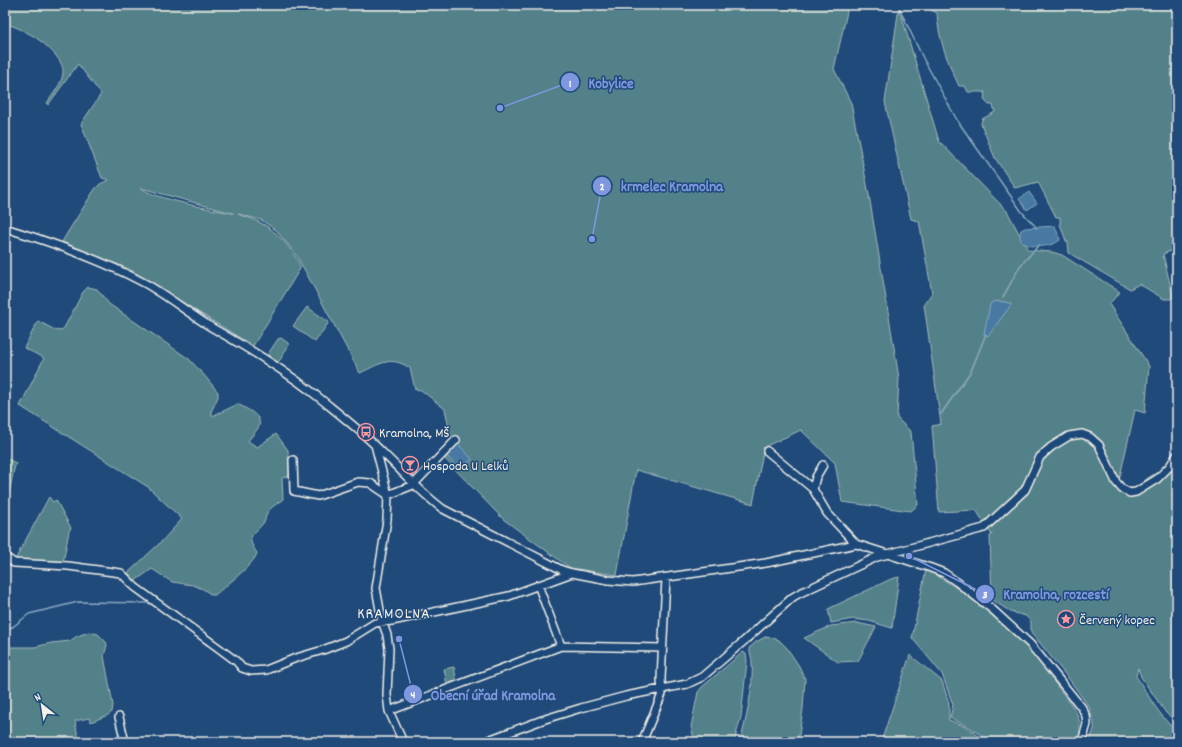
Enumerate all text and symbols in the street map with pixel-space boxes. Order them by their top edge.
callout: Kobylice [560,69,641,96]
text: Kobylice [588,74,634,96]
text: 1 [569,76,572,93]
callout: krmelec Kramolna [592,173,731,200]
text: krmelec Kramolna [621,177,724,199]
text: 2 [599,179,605,196]
bus stop icon: Kramolna, MŠ [356,422,376,442]
place label: Kramolna, MŠ [379,424,450,444]
bar icon: Hospoda U Lelků [400,455,420,475]
place label: Hospoda U Lelků [423,457,508,477]
callout: Kramolna, rozcestí [975,580,1117,607]
text: Kramolna, rozcestí [1003,585,1111,607]
text: 3 [982,587,988,604]
district label: KRAMOLNA [357,603,431,626]
place icon: Červený kopec [1056,609,1076,629]
place label: Červený kopec [1079,611,1155,631]
callout: Obecní úřad Kramolna [403,681,563,708]
north arrow [22,685,62,725]
text: Obecní úřad Kramolna [431,686,556,708]
text: 4 [411,687,416,704]
text: N [32,690,45,706]

